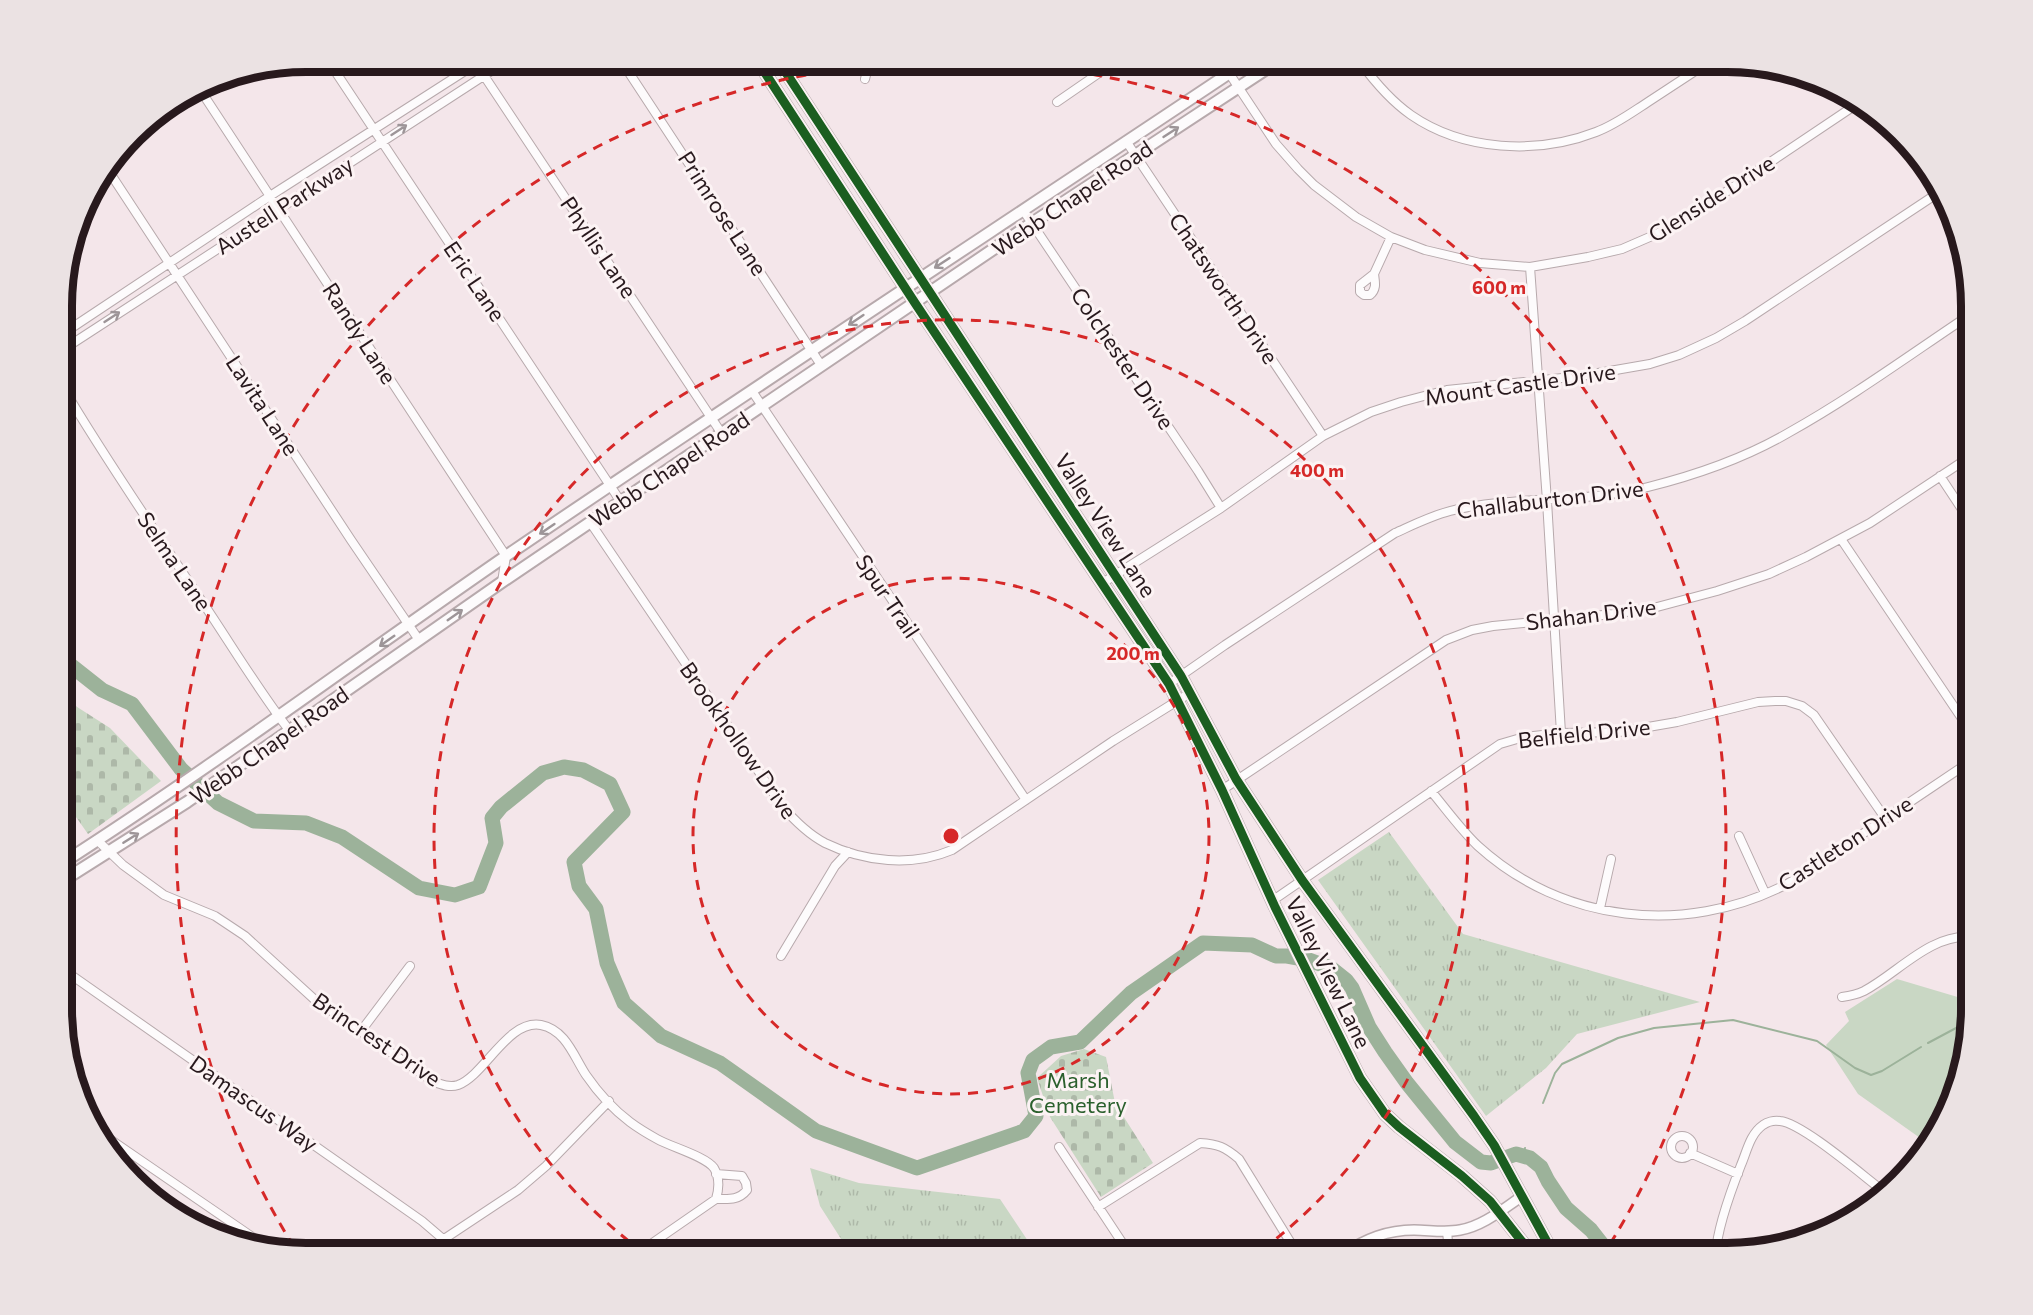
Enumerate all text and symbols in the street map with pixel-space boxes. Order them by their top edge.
one-way arrow [390,124,407,136]
one-way arrow [1162,126,1179,138]
street label: Webb Chapel Road [987,134,1157,262]
street label: Primrose Lane [673,146,773,280]
street label: Glenside Drive [1643,149,1779,247]
street label: Austell Parkway [210,150,358,260]
street label: Phyllis Lane [555,191,643,303]
street label: Chatsworth Drive [1164,207,1284,369]
street label: Eric Lane [438,236,512,326]
one-way arrow [934,257,951,269]
text: 600 m [1472,276,1526,298]
street label: Randy Lane [317,277,403,389]
street label: Colchester Drive [1066,282,1180,434]
one-way arrow [104,310,121,323]
one-way arrow [849,314,865,326]
street label: Lavita Lane [221,350,305,460]
street label: Mount Castle Drive [1423,357,1617,411]
street label: Webb Chapel Road [584,405,754,533]
street label: Valley View Lane [1050,448,1162,602]
text: 400 m [1290,459,1344,481]
street label: Challaburton Drive [1455,474,1645,524]
street label: Selma Lane [132,506,218,616]
one-way arrow [539,523,556,535]
street label: Spur Trail [850,549,926,643]
street label: Shahan Drive [1524,593,1658,635]
one-way arrow [446,609,462,621]
one-way arrow [379,635,395,647]
text: 200 m [1106,642,1160,664]
street label: Brookhollow Drive [675,656,803,824]
street label: Webb Chapel Road [184,680,354,810]
street label: Belfield Drive [1516,713,1652,753]
street label: Castleton Drive [1773,790,1917,896]
centre of rings [941,826,961,846]
one-way arrow [122,832,139,844]
street label: Valley View Lane [1281,892,1377,1052]
street label: Brincrest Drive [308,986,446,1092]
street label: Damascus Way [185,1049,323,1157]
park label: Marsh Cemetery [1029,1066,1127,1118]

